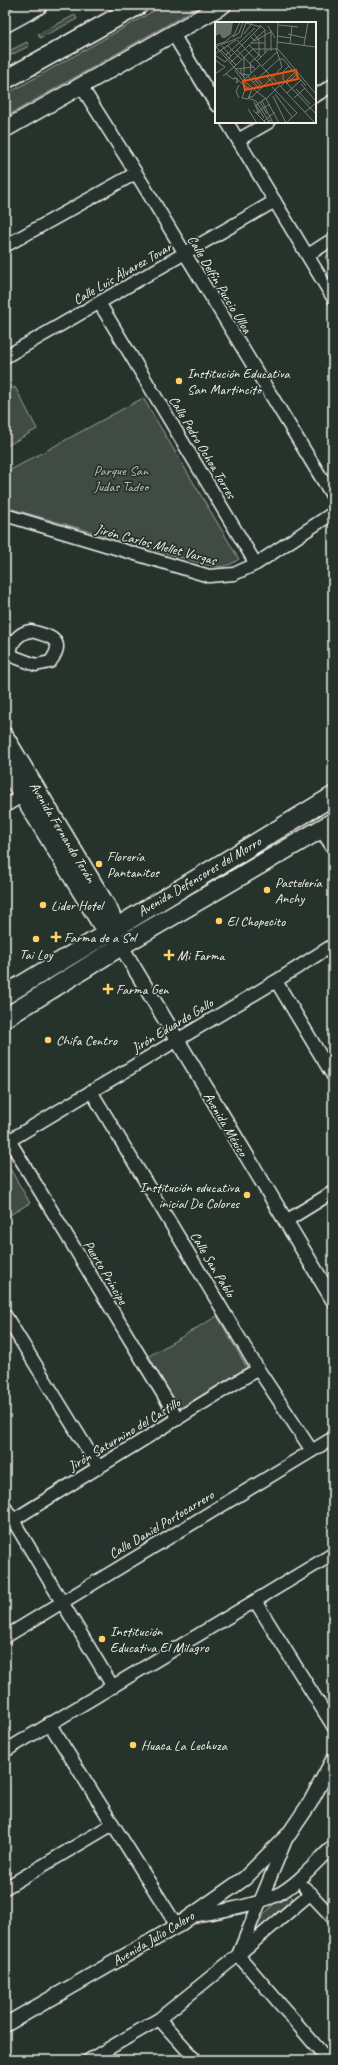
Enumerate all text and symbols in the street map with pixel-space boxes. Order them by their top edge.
inset map [215,22,316,123]
street label: Calle Delfín Puccio Ulloa [184,232,256,338]
street label: Calle Luis Álvarez Tovar [70,238,175,309]
place label: Institución Educativa San Martincito [187,365,291,398]
marker: Institución Educativa San Martincito [174,376,184,386]
street label: Calle Pedro Ochoa Torres [165,393,241,503]
park label: Parque San Judas Tadeo [93,462,150,495]
street label: Jirón Carlos Mellet Vargas [93,520,219,569]
street label: Avenida Fernando Terán [26,779,100,886]
street label: Avenida Defensores del Morro [135,832,265,920]
place label: Florería Pantanitos [107,848,160,881]
marker: Florería Pantanitos [94,859,104,869]
place label: Pastelería Anchy [275,874,323,907]
marker: Pastelería Anchy [262,885,272,895]
place label: Lider Hotel [51,897,105,914]
marker: Lider Hotel [38,900,48,910]
place label: El Chopecito [227,913,286,930]
marker: El Chopecito [214,916,224,926]
place label: Farma de a Sol [64,929,138,946]
marker: Farma de a Sol [51,932,61,942]
marker: Tai Loy [31,934,41,944]
place label: Tai Loy [20,946,54,963]
place label: Mi Farma [177,947,226,964]
marker: Mi Farma [164,950,174,960]
place label: Farma Gen [116,981,169,998]
marker: Farma Gen [103,984,113,994]
street label: Jirón Eduardo Gallo [128,993,218,1057]
place label: Chifa Centro [56,1032,118,1049]
marker: Chifa Centro [43,1035,53,1045]
street label: Avenida México [200,1089,252,1161]
place label: Institución educativa inicial De Colores [139,1179,240,1212]
marker: Institución educativa inicial De Colores [242,1190,252,1200]
street label: Calle San Pablo [186,1228,240,1302]
street label: Puerto Príncipe [80,1237,132,1309]
street label: Jirón Saturnino del Castillo [64,1393,185,1475]
street label: Calle Daniel Portocarrero [106,1486,218,1562]
place label: Institución Educativa El Milagro [110,1623,210,1656]
marker: Institución Educativa El Milagro [97,1634,107,1644]
place label: Huaca La Lechuza [141,1737,228,1754]
marker: Huaca La Lechuza [128,1740,138,1750]
street label: Avenida Julio Calero [109,1907,198,1969]

